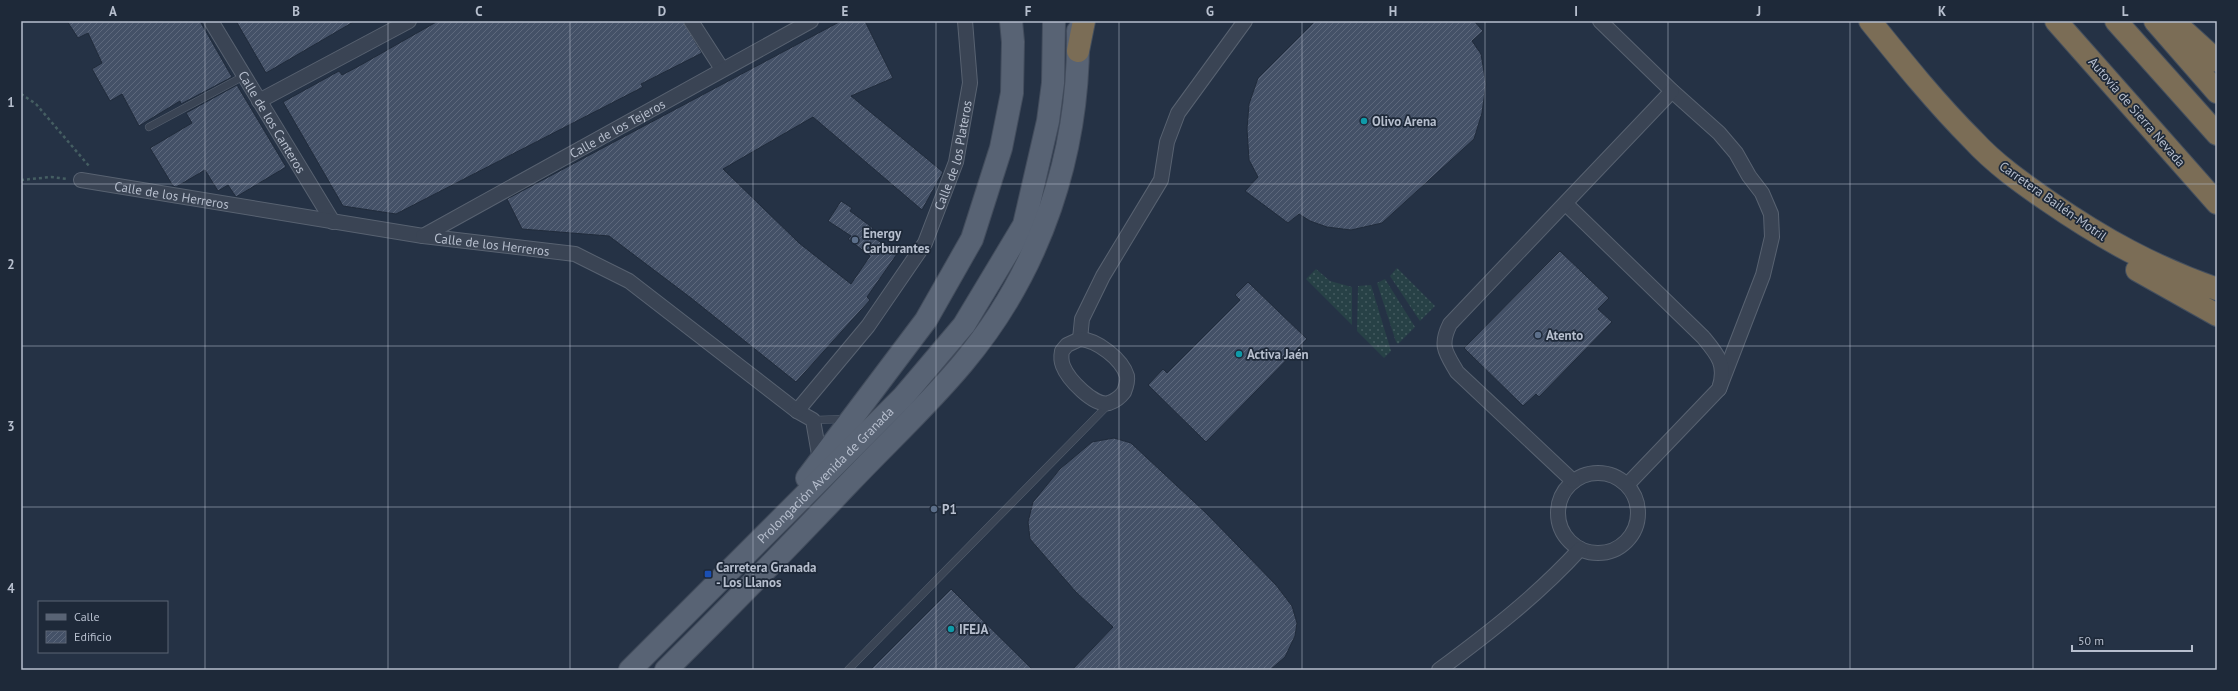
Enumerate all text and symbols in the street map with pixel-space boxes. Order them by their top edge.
text: A [109,3,117,20]
text: B [292,3,300,20]
text: C [475,3,483,20]
text: D [658,3,666,20]
text: E [842,3,849,20]
text: F [1025,3,1032,20]
text: G [1206,3,1214,20]
text: H [1389,3,1397,20]
text: I [1574,3,1578,20]
text: J [1756,3,1761,20]
text: K [1938,3,1946,20]
text: L [2122,3,2129,20]
street label: Autovía de Sierra Nevada [2085,54,2189,170]
street label: Calle de los Canteros [235,68,310,176]
text: 1 [7,94,15,111]
street label: Calle de los Tejeros [566,95,668,162]
street label: Calle de los Plateros [930,99,975,213]
place label: Olivo Arena [1372,113,1436,130]
marker: Olivo Arena [1359,116,1369,126]
street label: Carretera Bailén-Motril [1996,158,2110,245]
street label: Calle de los Herreros [113,177,230,213]
place label: Energy Carburantes [863,225,930,257]
street label: Calle de los Herreros [433,229,550,259]
marker: Energy Carburantes [850,235,860,245]
text: 2 [7,256,15,273]
place label: Atento [1546,327,1583,344]
marker: Atento [1533,330,1543,340]
place label: Activa Jaén [1247,346,1309,363]
marker: Activa Jaén [1234,349,1244,359]
street label: Prolongación Avenida de Granada [753,403,897,547]
text: 3 [7,418,15,435]
place label: P1 [942,501,957,518]
marker: P1 [929,504,939,514]
place label: Carretera Granada - Los Llanos [716,559,816,591]
marker: Carretera Granada - Los Llanos [703,569,713,579]
text: 4 [7,580,15,597]
legend [38,601,168,653]
text: Calle [74,609,100,624]
place label: IFEJA [959,621,988,638]
marker: IFEJA [946,624,956,634]
scale bar [2072,627,2192,653]
text: Edificio [74,629,112,644]
text: 50 m [2078,633,2104,648]

